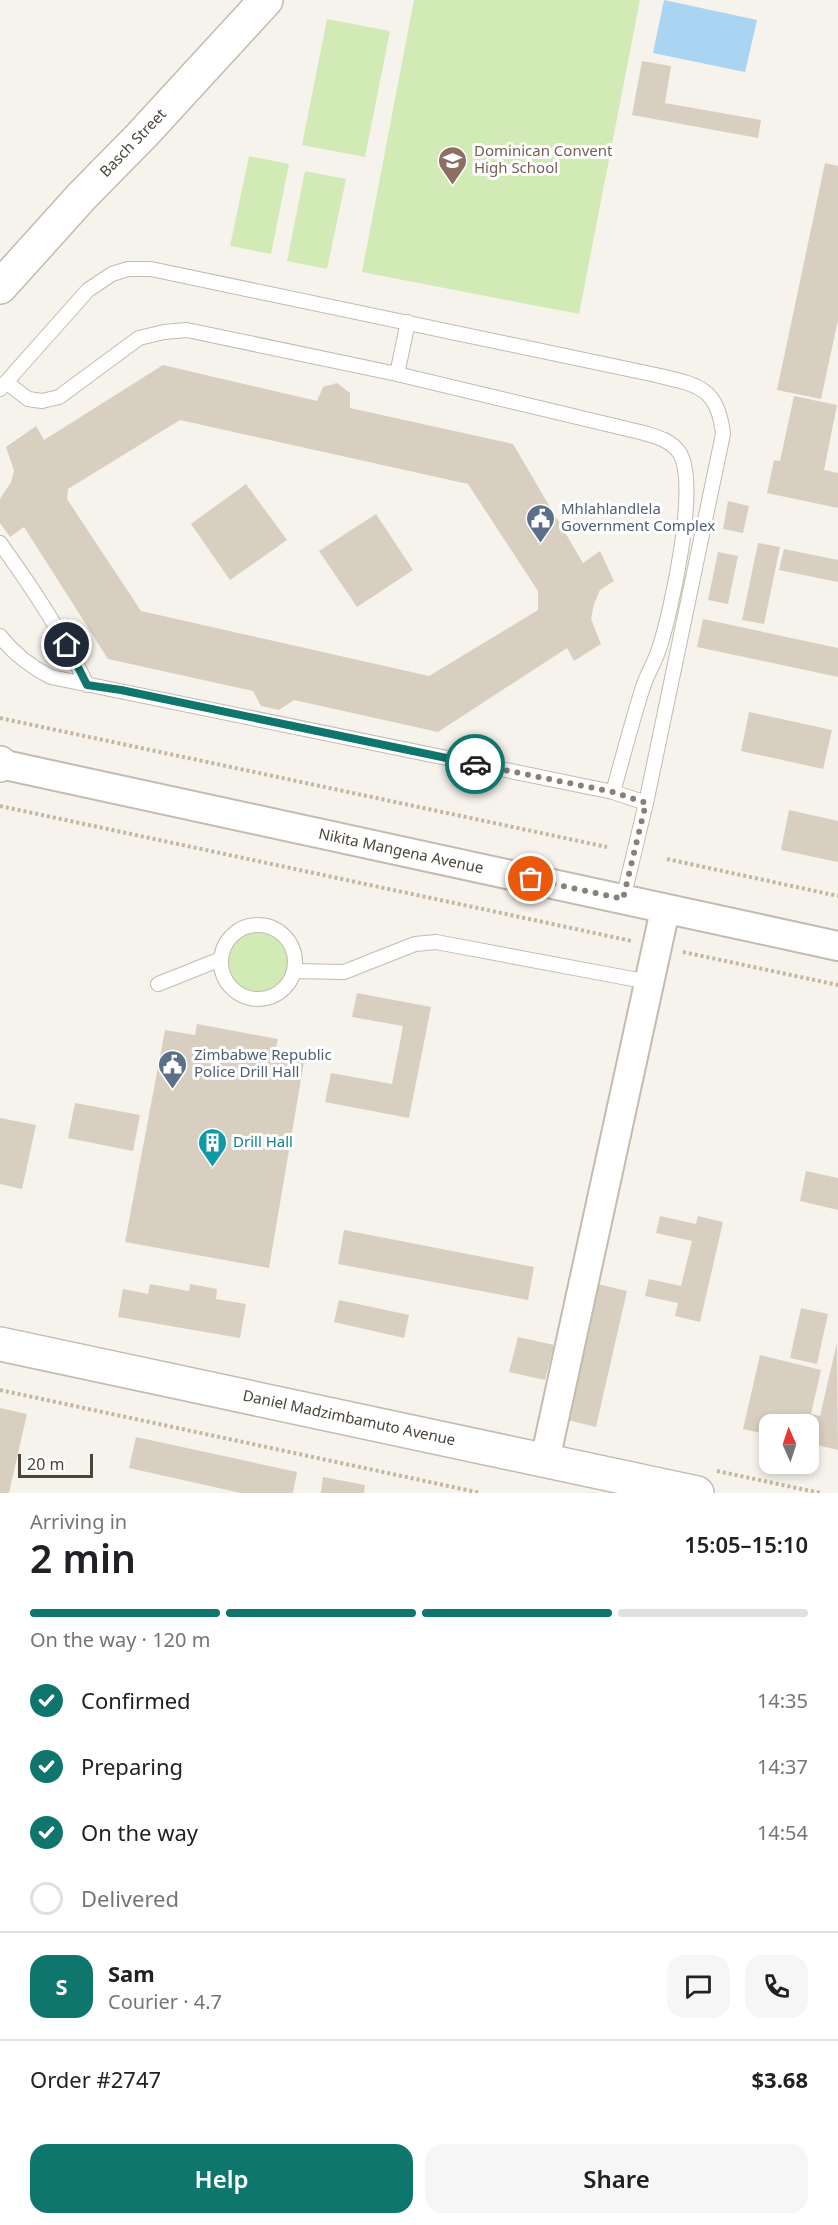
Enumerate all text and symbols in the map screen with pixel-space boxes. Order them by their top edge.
street label: Basch Street [95,103,170,181]
place label: Dominican Convent High School [474,140,613,177]
school or university icon: Dominican Convent High School [437,144,469,186]
place label: Mhlahlandlela Government Complex [561,498,715,535]
public building icon: Mhlahlandlela Government Complex [524,502,556,544]
pin [41,619,92,670]
icon: home [50,628,83,661]
courier [445,734,505,794]
icon: car [459,748,492,781]
street label: Nikita Mangena Avenue [317,823,486,877]
pin [505,853,556,904]
icon: bag [514,862,547,895]
place label: Zimbabwe Republic Police Drill Hall [194,1044,332,1081]
public building icon: Zimbabwe Republic Police Drill Hall [157,1048,189,1090]
building icon: Drill Hall [196,1126,228,1168]
place label: Drill Hall [233,1131,293,1151]
street label: Daniel Madzimbamuto Avenue [241,1385,457,1449]
north arrow [759,1414,819,1474]
map controls [759,1414,819,1474]
scale bar [18,1451,93,1478]
text: 20 m [27,1453,64,1475]
text: Arriving in [30,1508,127,1535]
text: 15:05–15:10 [684,1529,808,1559]
text: 2 min [30,1531,136,1584]
text: On the way · 120 m [30,1626,210,1653]
icon: check [30,1684,63,1717]
text: Confirmed [81,1685,191,1715]
text: 14:35 [757,1687,808,1714]
icon: check [30,1750,63,1783]
text: Preparing [81,1751,183,1781]
text: 14:37 [757,1753,808,1780]
icon: check [30,1816,63,1849]
text: On the way [81,1817,198,1847]
text: 14:54 [757,1819,808,1846]
text: Delivered [81,1883,179,1913]
button: chat [667,1955,730,2018]
button: phone [745,1955,808,2018]
text: Sam [108,1958,155,1988]
text: S [55,1971,68,2001]
text: Courier · 4.7 [108,1988,222,2015]
text: Order #2747 [30,2064,161,2094]
text: $3.68 [751,2064,808,2094]
button: Help [30,2144,413,2213]
button: Share [425,2144,808,2213]

